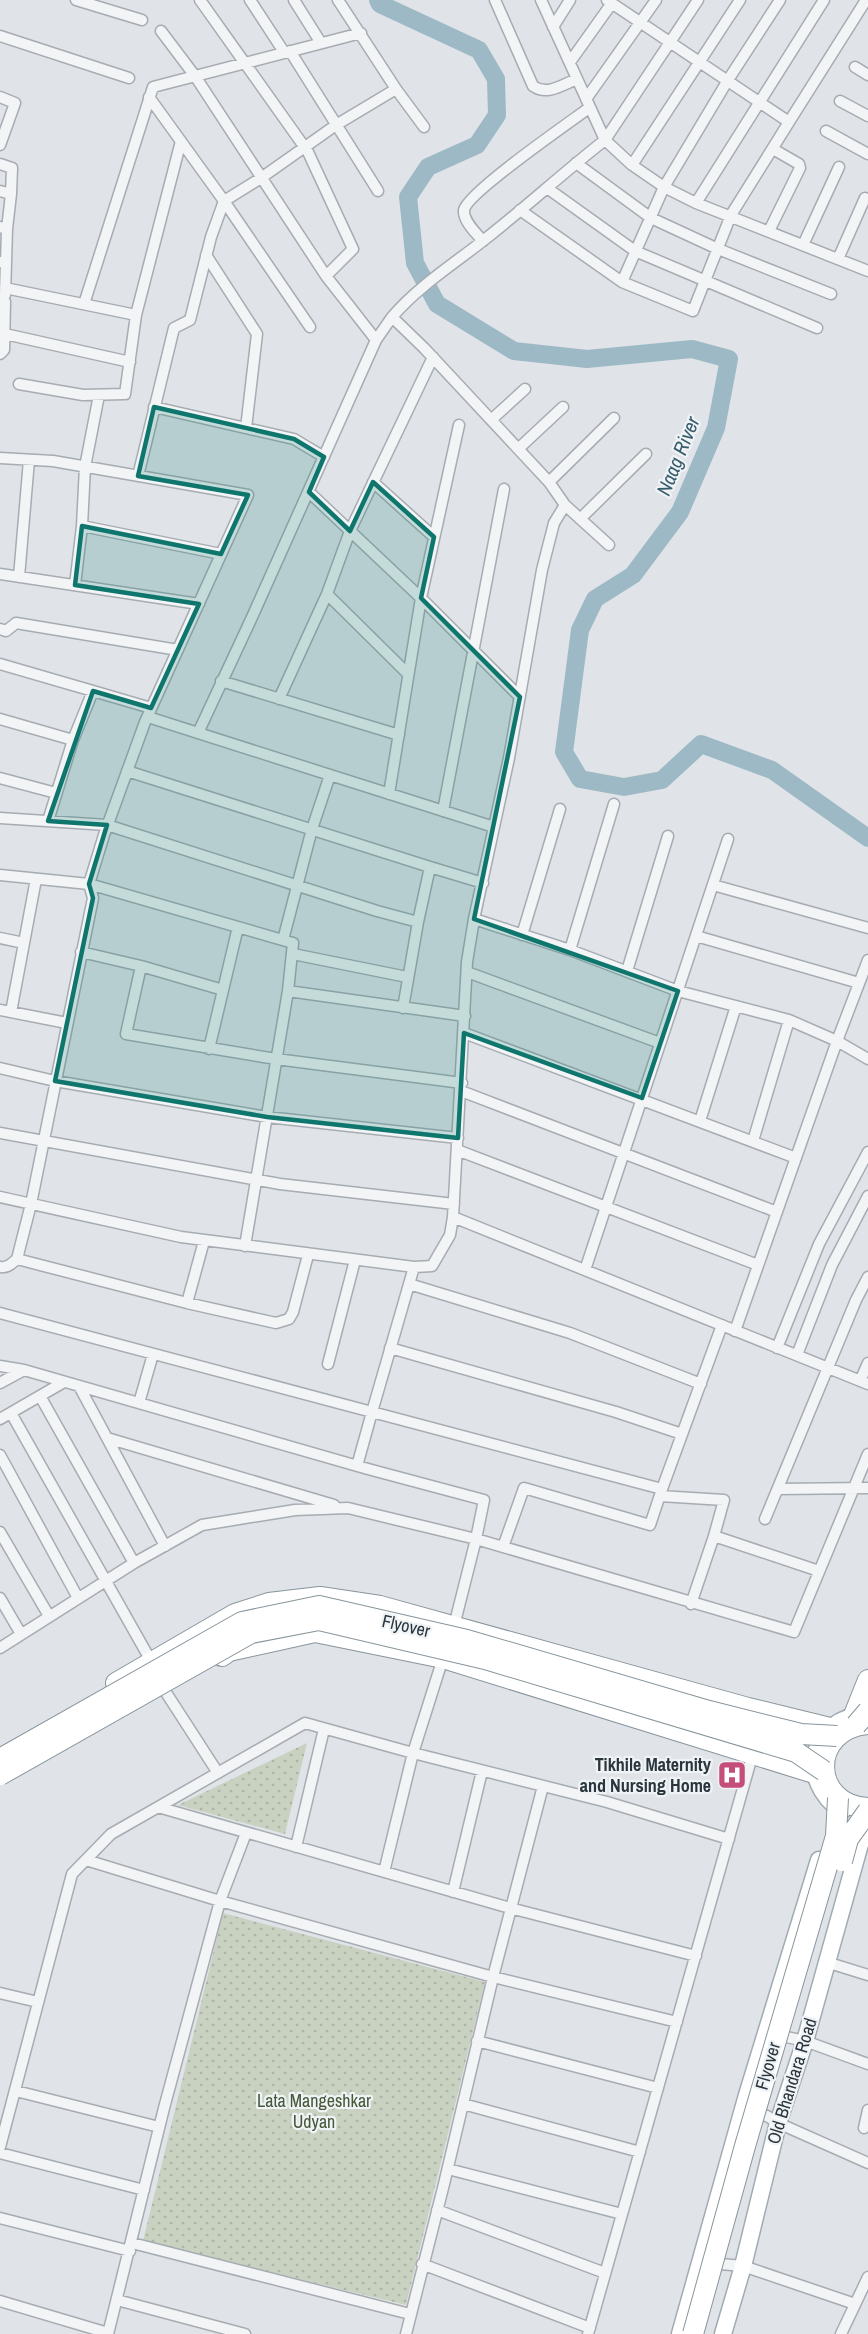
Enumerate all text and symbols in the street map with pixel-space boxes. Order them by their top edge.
water label: Naag River [649,412,706,499]
street label: Flyover [380,1608,433,1643]
place label: Tikhile Maternity and Nursing Home [580,1752,712,1798]
hospital icon: Tikhile Maternity and Nursing Home [716,1759,748,1791]
street label: Old Bhandara Road [760,2015,823,2147]
street label: Flyover [749,2039,786,2093]
park label: Lata Mangeshkar Udyan [257,2088,371,2134]

